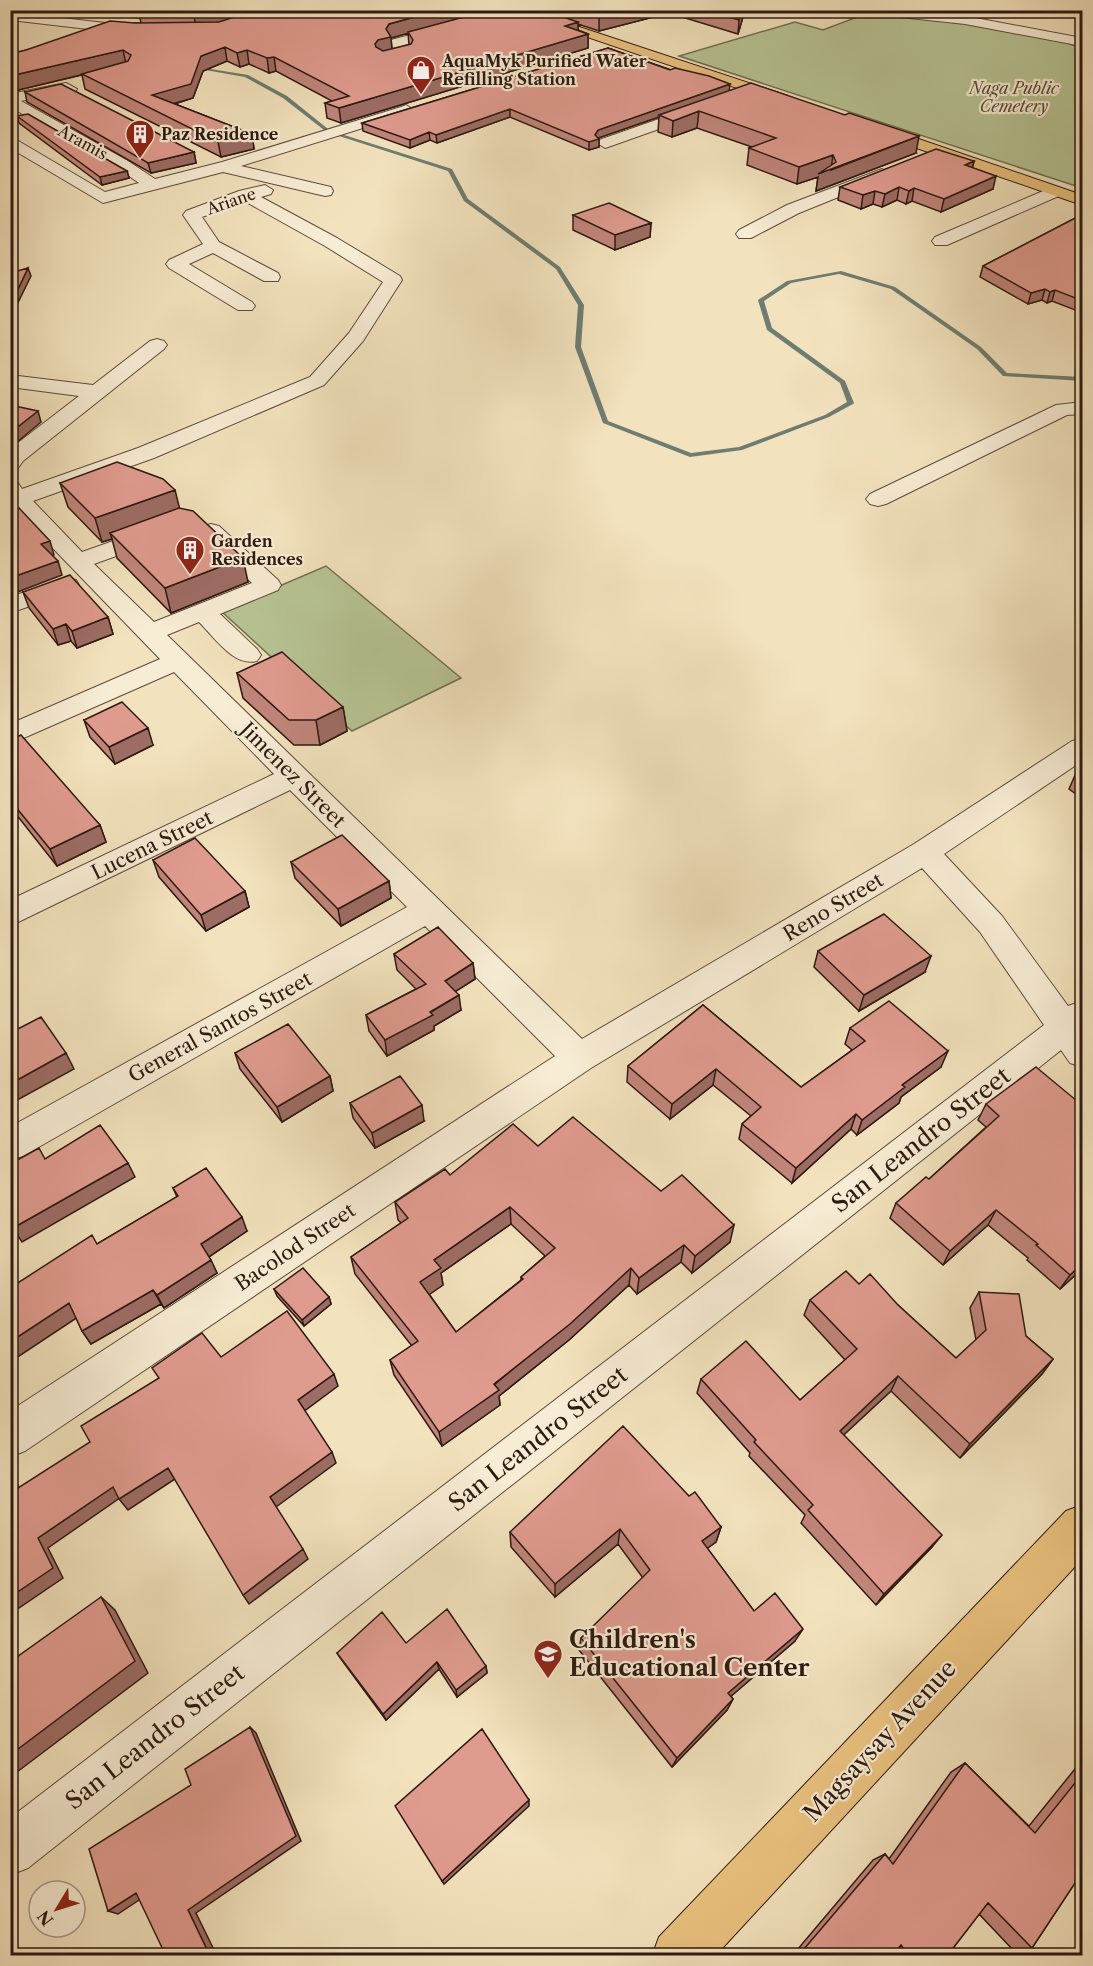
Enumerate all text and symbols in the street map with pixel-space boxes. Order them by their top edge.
place label: AquaMyk Purified Water Refilling Station [441,51,647,89]
shop icon: AquaMyk Purified Water Refilling Station [405,54,437,96]
park label: Naga Public Cemetery [967,78,1060,116]
building icon: Paz Residence [124,118,156,160]
street label: Aramis [54,120,111,164]
place label: Paz Residence [161,124,279,144]
street label: Ariane [203,183,258,219]
place label: Garden Residences [211,531,303,569]
building icon: Garden Residences [174,534,206,576]
street label: Jimenez Street [233,715,351,833]
street label: Lucena Street [87,805,217,885]
street label: Reno Street [779,868,887,946]
street label: General Santos Street [124,967,316,1087]
street label: San Leandro Street [826,1061,1016,1218]
street label: Bacolod Street [230,1198,360,1296]
street label: San Leandro Street [443,1360,633,1517]
place label: Children's Educational Center [569,1625,810,1682]
school or university icon: Children's Educational Center [532,1638,564,1680]
street label: Magsaysay Avenue [797,1654,962,1828]
street label: San Leandro Street [60,1658,250,1815]
north arrow [27,1879,87,1939]
text: N [33,1907,57,1930]

